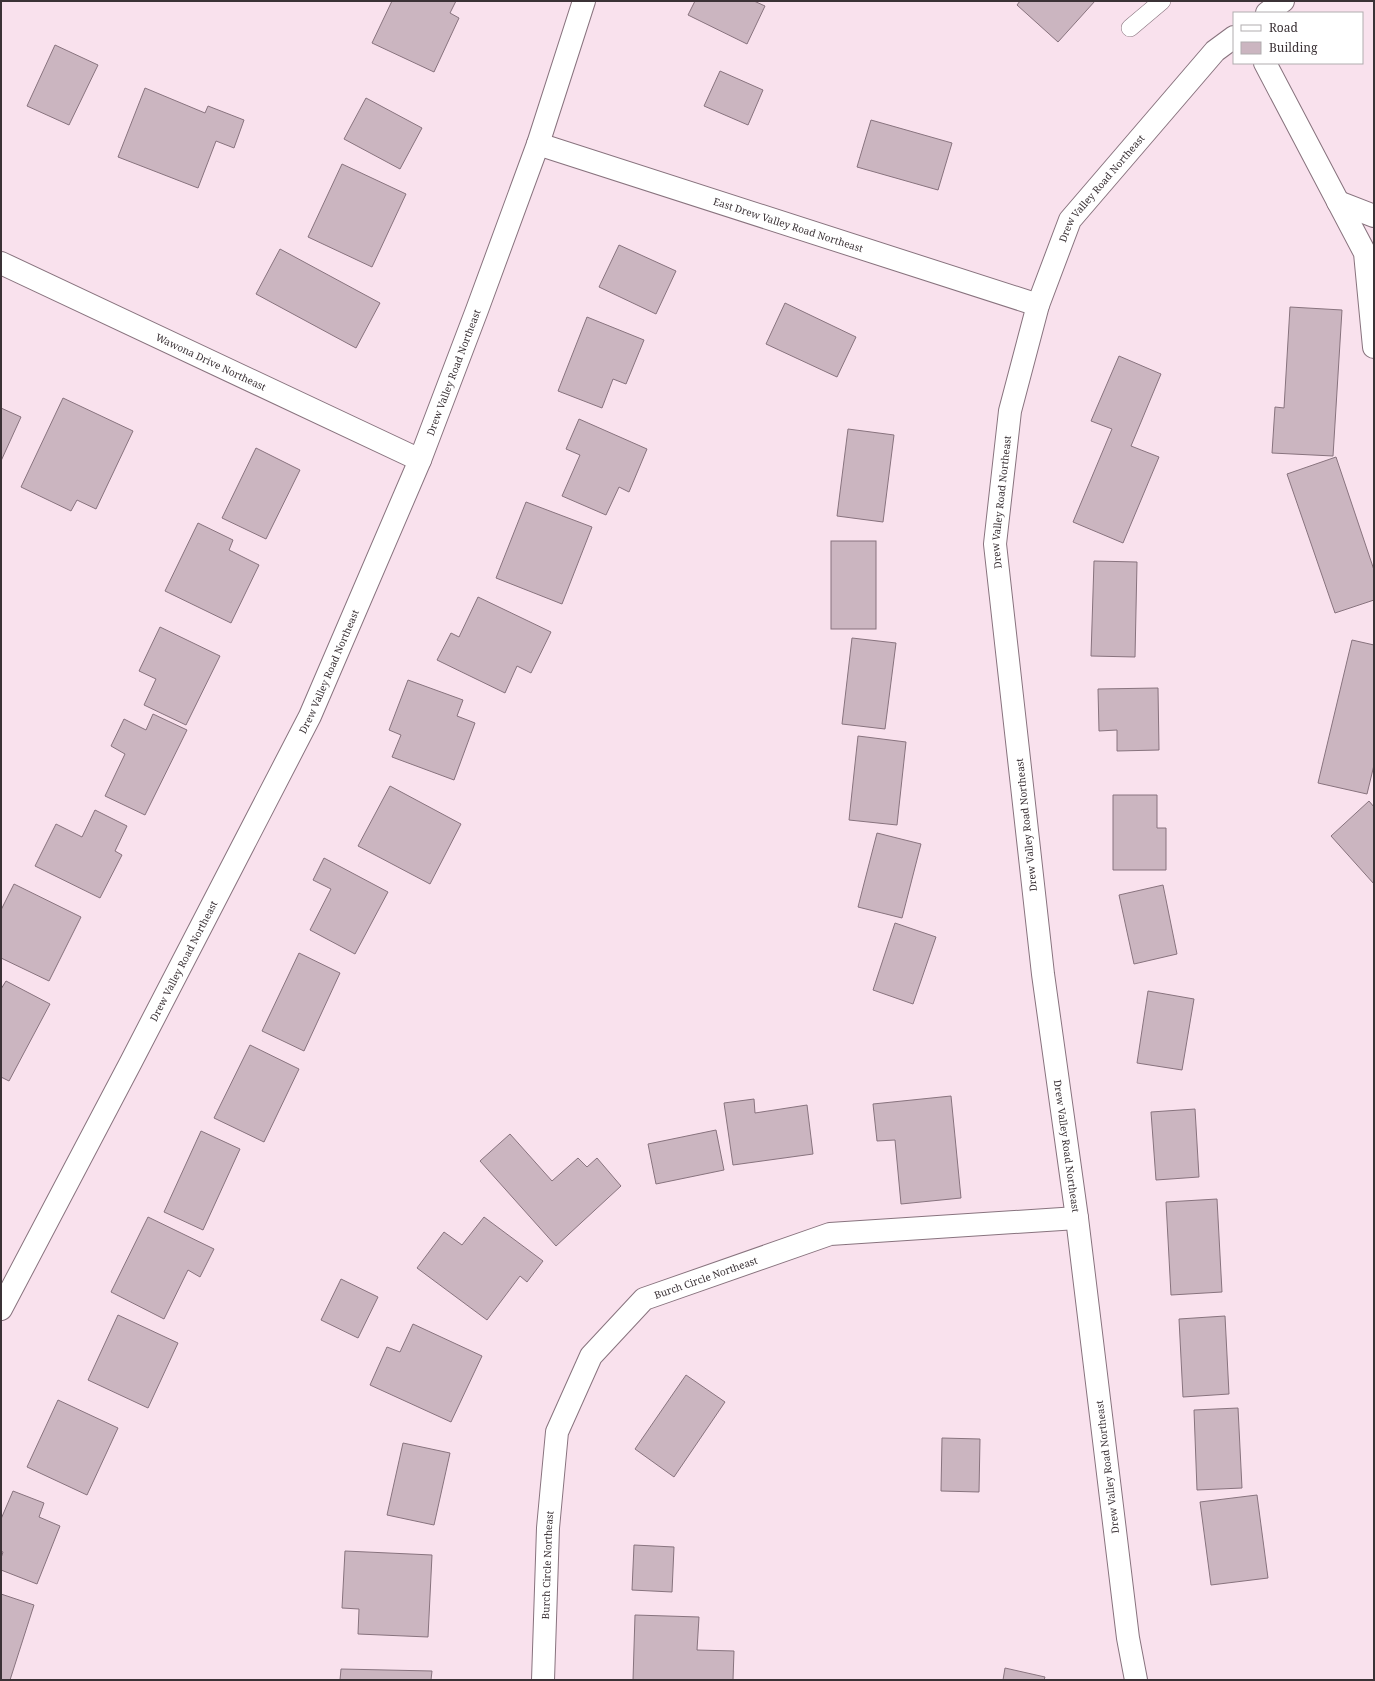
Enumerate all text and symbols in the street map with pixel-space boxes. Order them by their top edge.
legend [1233,12,1363,64]
text: Road [1269,19,1299,36]
text: Building [1269,39,1318,56]
street label: Drew Valley Road Northeast [1055,131,1148,244]
street label: East Drew Valley Road Northeast [712,194,865,255]
street label: Drew Valley Road Northeast [423,307,484,438]
street label: Wawona Drive Northeast [153,330,269,394]
street label: Drew Valley Road Northeast [988,434,1014,570]
street label: Drew Valley Road Northeast [295,607,362,736]
street label: Drew Valley Road Northeast [1012,757,1040,892]
street label: Drew Valley Road Northeast [146,898,221,1024]
street label: Drew Valley Road Northeast [1051,1079,1083,1214]
street label: Burch Circle Northeast [652,1253,760,1302]
street label: Drew Valley Road Northeast [1092,1399,1122,1534]
street label: Burch Circle Northeast [538,1510,557,1620]

